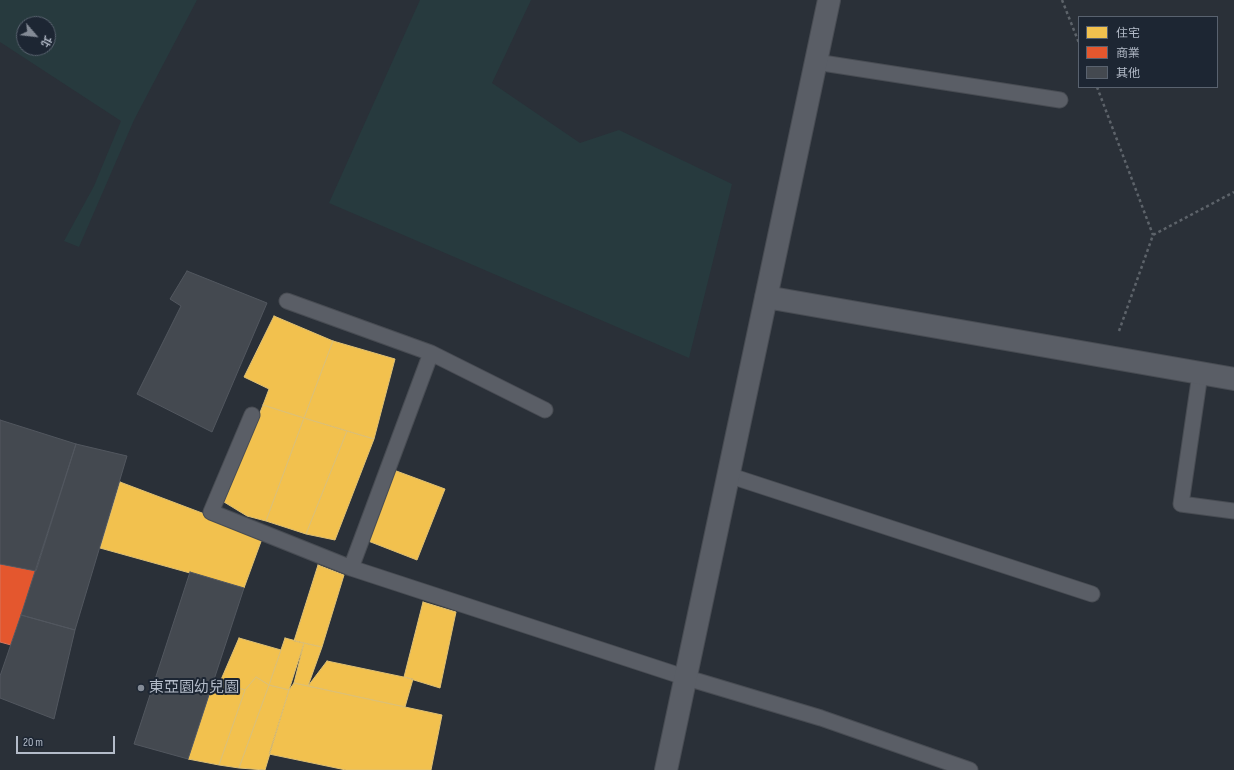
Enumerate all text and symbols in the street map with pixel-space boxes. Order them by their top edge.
north arrow [16,16,56,56]
legend [1078,16,1218,88]
text: 住宅 [1116,26,1140,41]
text: 北 [38,33,54,49]
text: 商業 [1116,46,1140,61]
text: 其他 [1116,66,1140,81]
place label: 東亞園幼兒園 [149,679,239,697]
marker: 東亞園幼兒園 [136,683,146,693]
scale bar [18,728,117,754]
text: 20 m [23,735,43,750]

